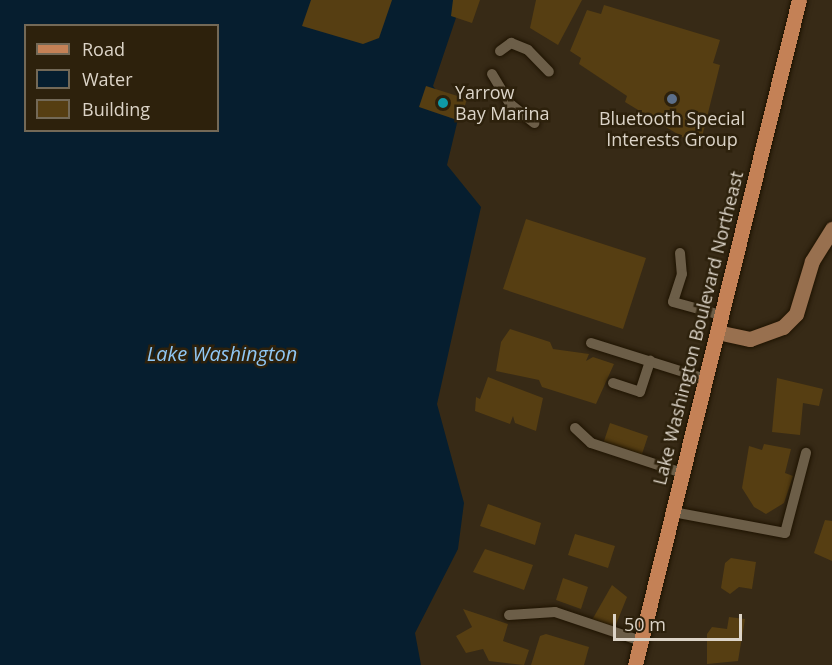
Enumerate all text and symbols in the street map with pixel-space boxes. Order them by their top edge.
legend [24,24,219,132]
text: Road [82,37,125,61]
text: Water [82,67,133,91]
place label: Yarrow Bay Marina [455,82,549,124]
marker: Bluetooth Special Interests Group [665,92,679,106]
marker: Yarrow Bay Marina [436,96,450,110]
text: Building [82,97,150,121]
place label: Bluetooth Special Interests Group [599,108,745,150]
street label: Lake Washington Boulevard Northeast [648,169,748,487]
water label: Lake Washington [147,341,297,365]
scale bar [616,602,745,640]
text: 50 m [624,612,666,636]

